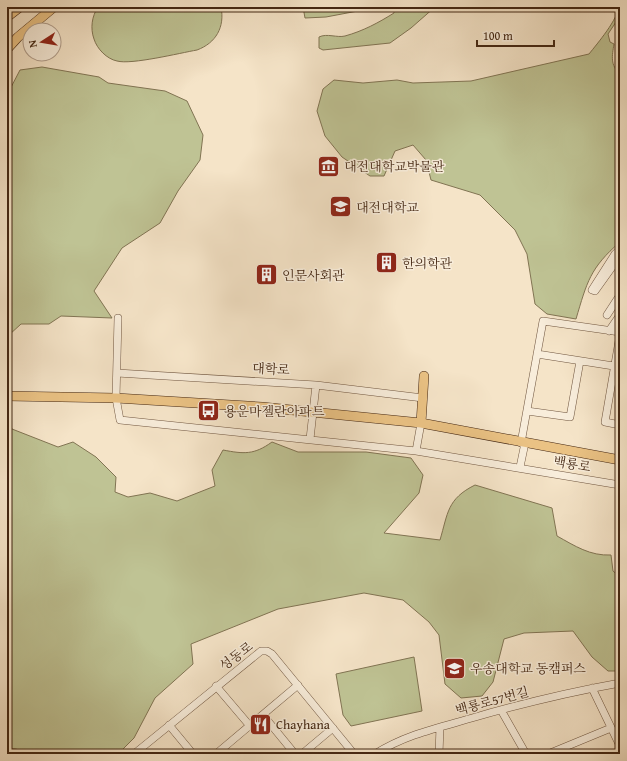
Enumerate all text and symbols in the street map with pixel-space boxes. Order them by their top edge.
north arrow [22,22,62,62]
scale bar [477,22,554,48]
text: 100 m [483,27,513,44]
text: N [23,38,41,49]
museum icon: 대전대학교박물관 [316,153,342,179]
place label: 대전대학교박물관 [344,157,445,176]
school or university icon: 대전대학교 [327,194,353,220]
place label: 대전대학교 [356,198,419,217]
building icon: 한의학관 [373,250,399,276]
place label: 한의학관 [402,254,453,273]
building icon: 인문사회관 [253,262,279,288]
place label: 인문사회관 [282,266,345,285]
street label: 대학로 [252,359,291,379]
bus stop icon: 용운마젤란아파트 [196,398,222,424]
place label: 용운마젤란아파트 [224,402,325,421]
street label: 백룡로 [552,451,593,477]
street label: 성동로 [215,637,257,675]
school or university icon: 우송대학교 동캠퍼스 [441,655,467,681]
place label: 우송대학교 동캠퍼스 [470,659,586,678]
street label: 백룡로57번길 [453,682,531,720]
restaurant icon: Chayhana [247,711,273,737]
place label: Chayhana [276,715,331,734]

